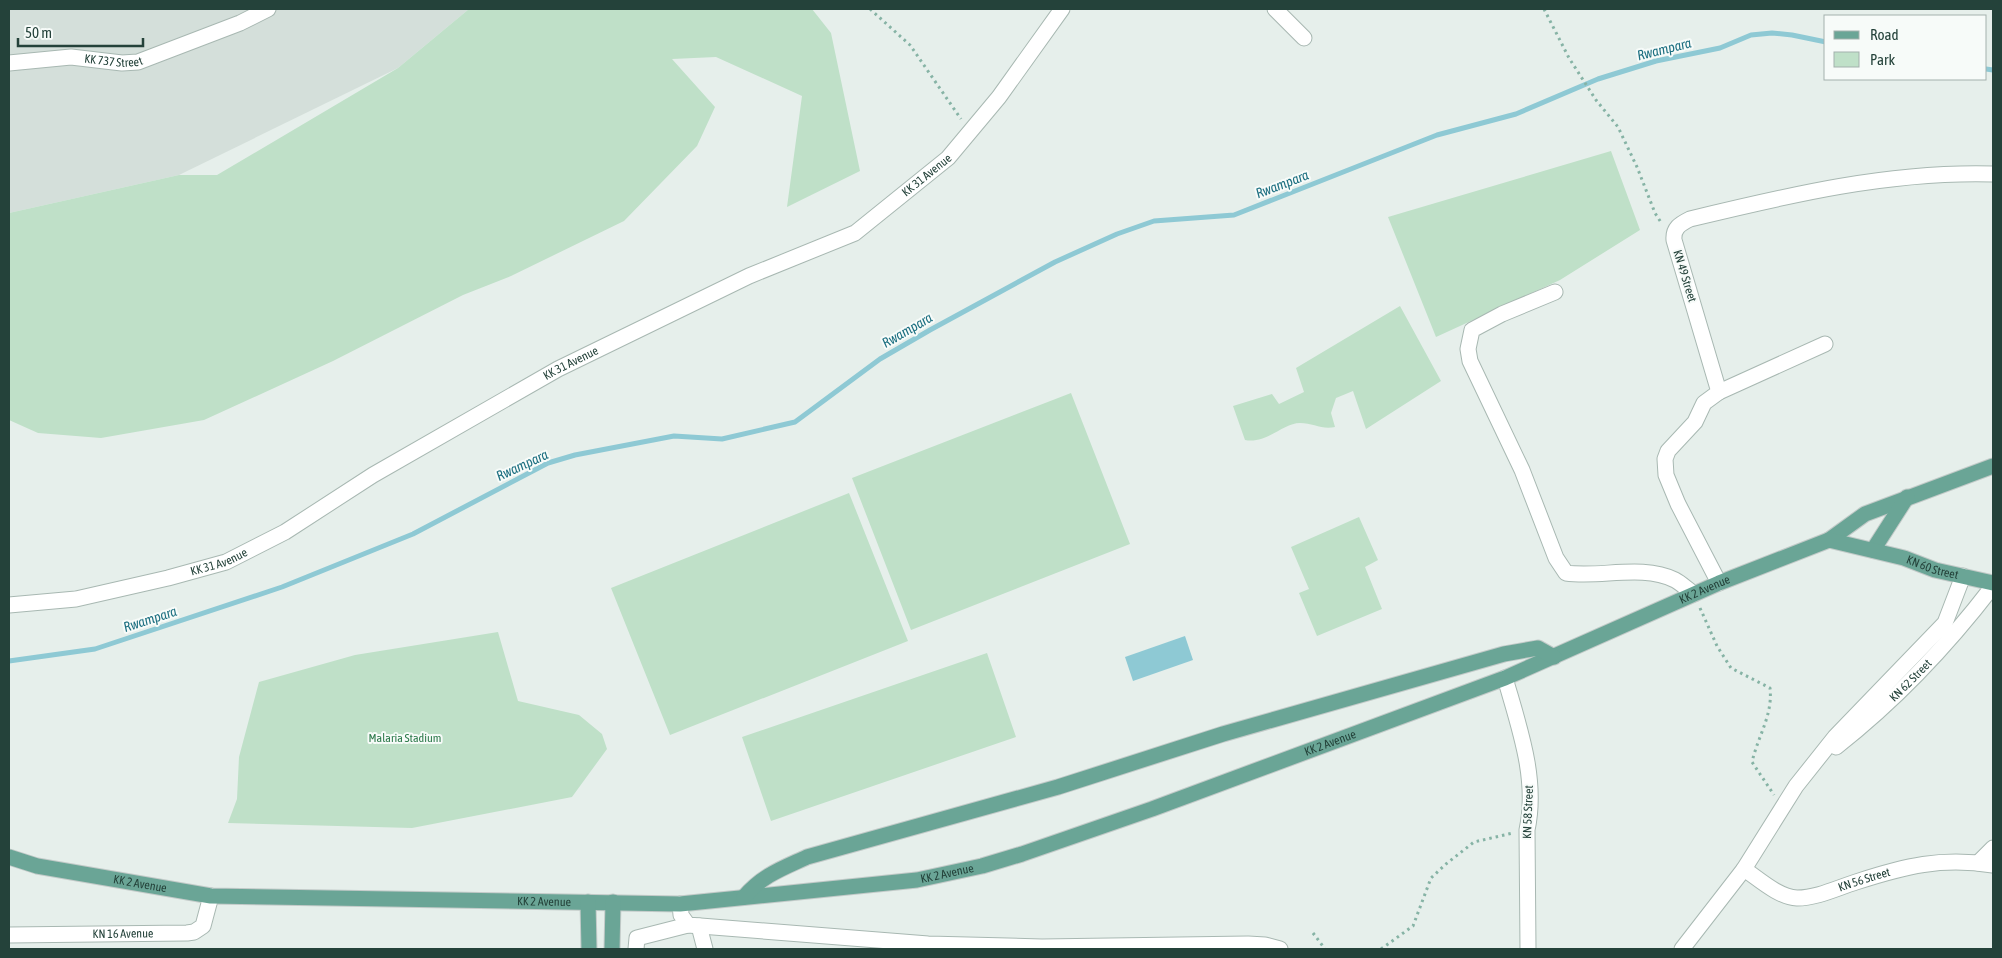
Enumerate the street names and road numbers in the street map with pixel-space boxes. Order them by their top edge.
street label: KK 737 Street [84,52,145,70]
street label: KK 31 Avenue [899,151,954,199]
street label: KN 49 Street [1670,248,1700,304]
street label: KK 31 Avenue [541,344,600,383]
street label: KK 31 Avenue [189,545,250,578]
street label: KN 60 Street [1904,553,1960,582]
street label: KK 2 Avenue [1677,572,1732,607]
street label: KN 62 Street [1887,656,1935,704]
street label: KK 2 Avenue [1302,727,1358,759]
street label: KN 58 Street [1520,784,1536,839]
street label: KK 2 Avenue [919,861,975,886]
street label: KN 56 Street [1836,865,1892,895]
street label: KK 2 Avenue [112,872,168,895]
street label: KK 2 Avenue [517,894,571,909]
street label: KN 16 Avenue [93,926,153,941]

